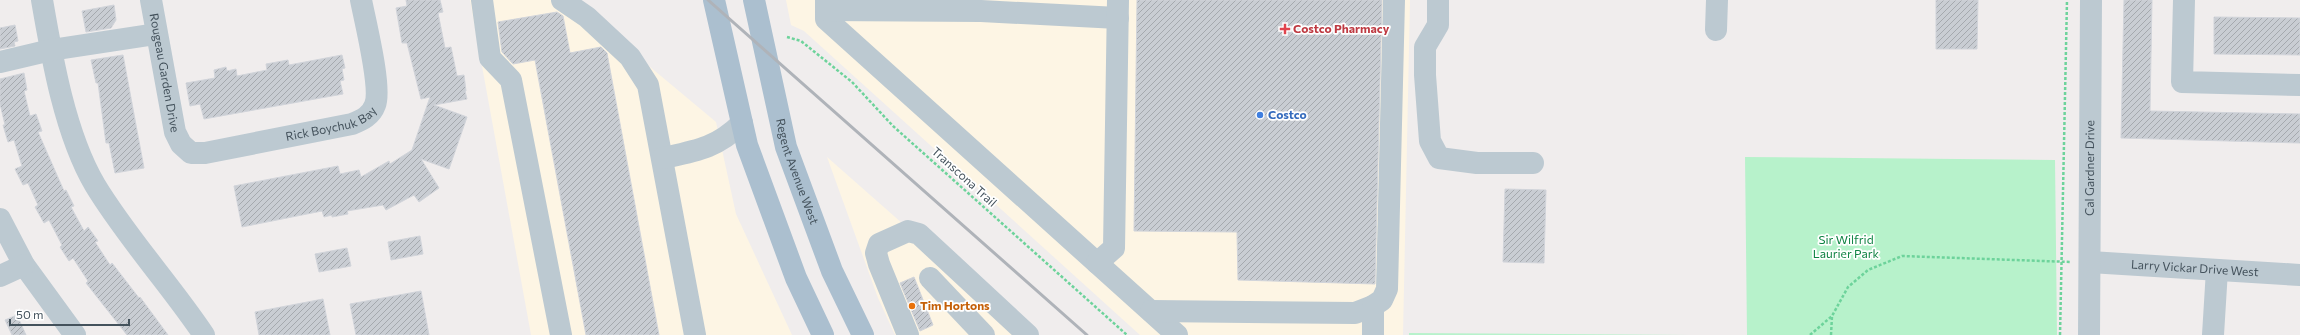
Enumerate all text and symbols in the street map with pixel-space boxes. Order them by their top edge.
street label: Rougeau Garden Drive [148,12,183,133]
place label: Costco Pharmacy [1293,21,1390,35]
marker: Costco Pharmacy [1280,24,1290,34]
street label: Rick Boychuk Bay [284,104,379,143]
place label: Costco [1268,107,1307,121]
marker: Costco [1255,110,1265,120]
street label: Regent Avenue West [774,117,822,226]
street label: Cal Gardner Drive [2082,120,2096,216]
street label: Transcona Trail [929,144,1000,209]
park label: Sir Wilfrid Laurier Park [1813,232,1880,260]
street label: Larry Vickar Drive West [2131,257,2259,278]
place label: Tim Hortons [920,298,990,312]
scale bar [10,301,129,327]
marker: Tim Hortons [907,301,917,311]
text: 50 m [16,307,44,321]

